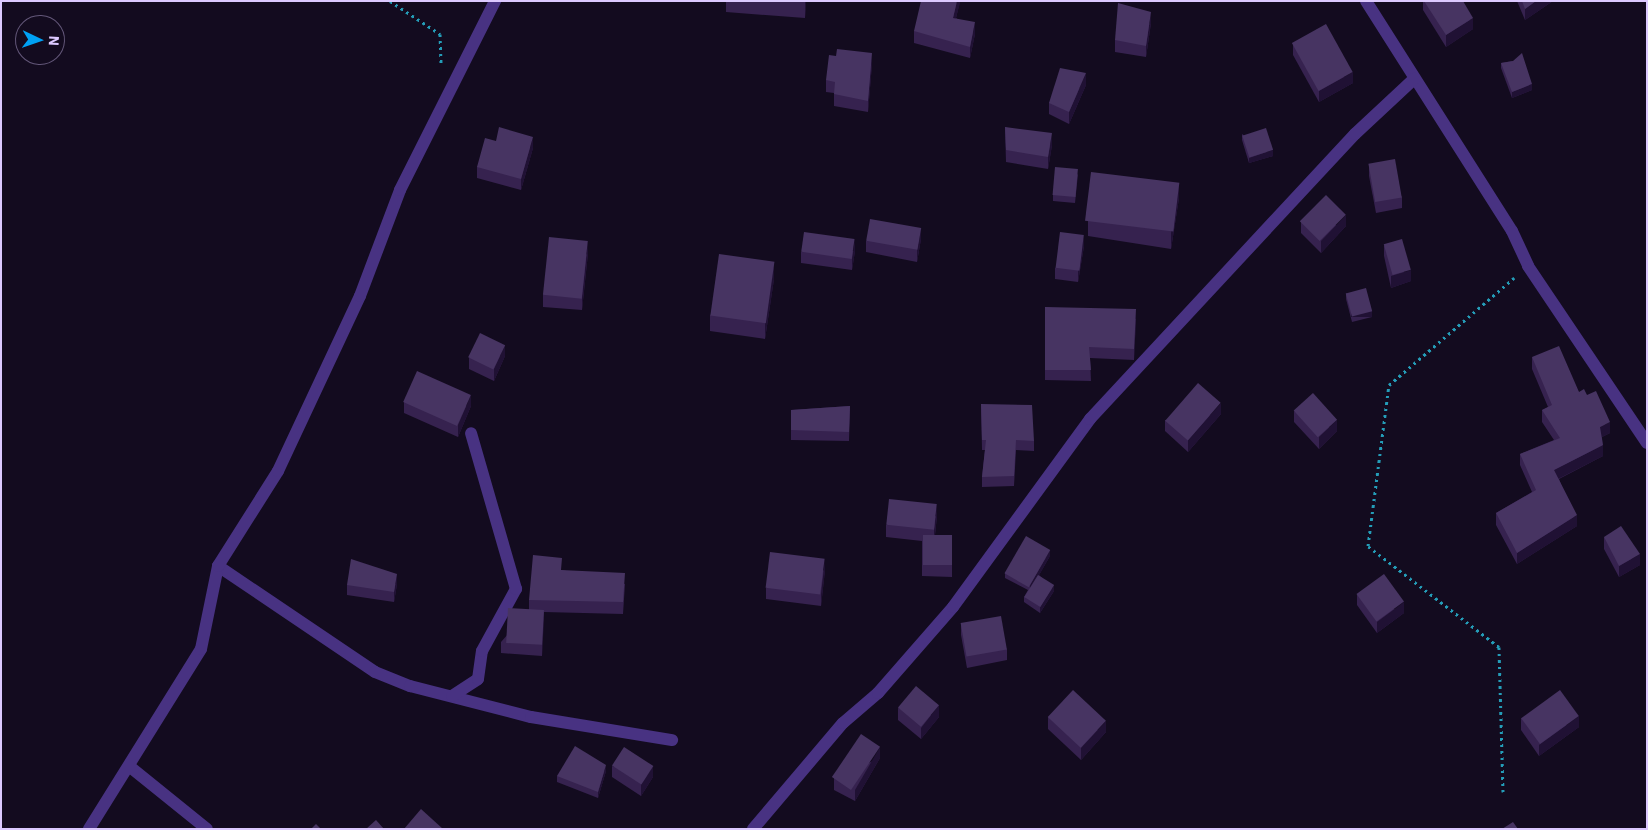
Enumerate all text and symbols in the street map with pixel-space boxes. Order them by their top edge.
north arrow [15,15,65,65]
text: N [45,35,63,46]

